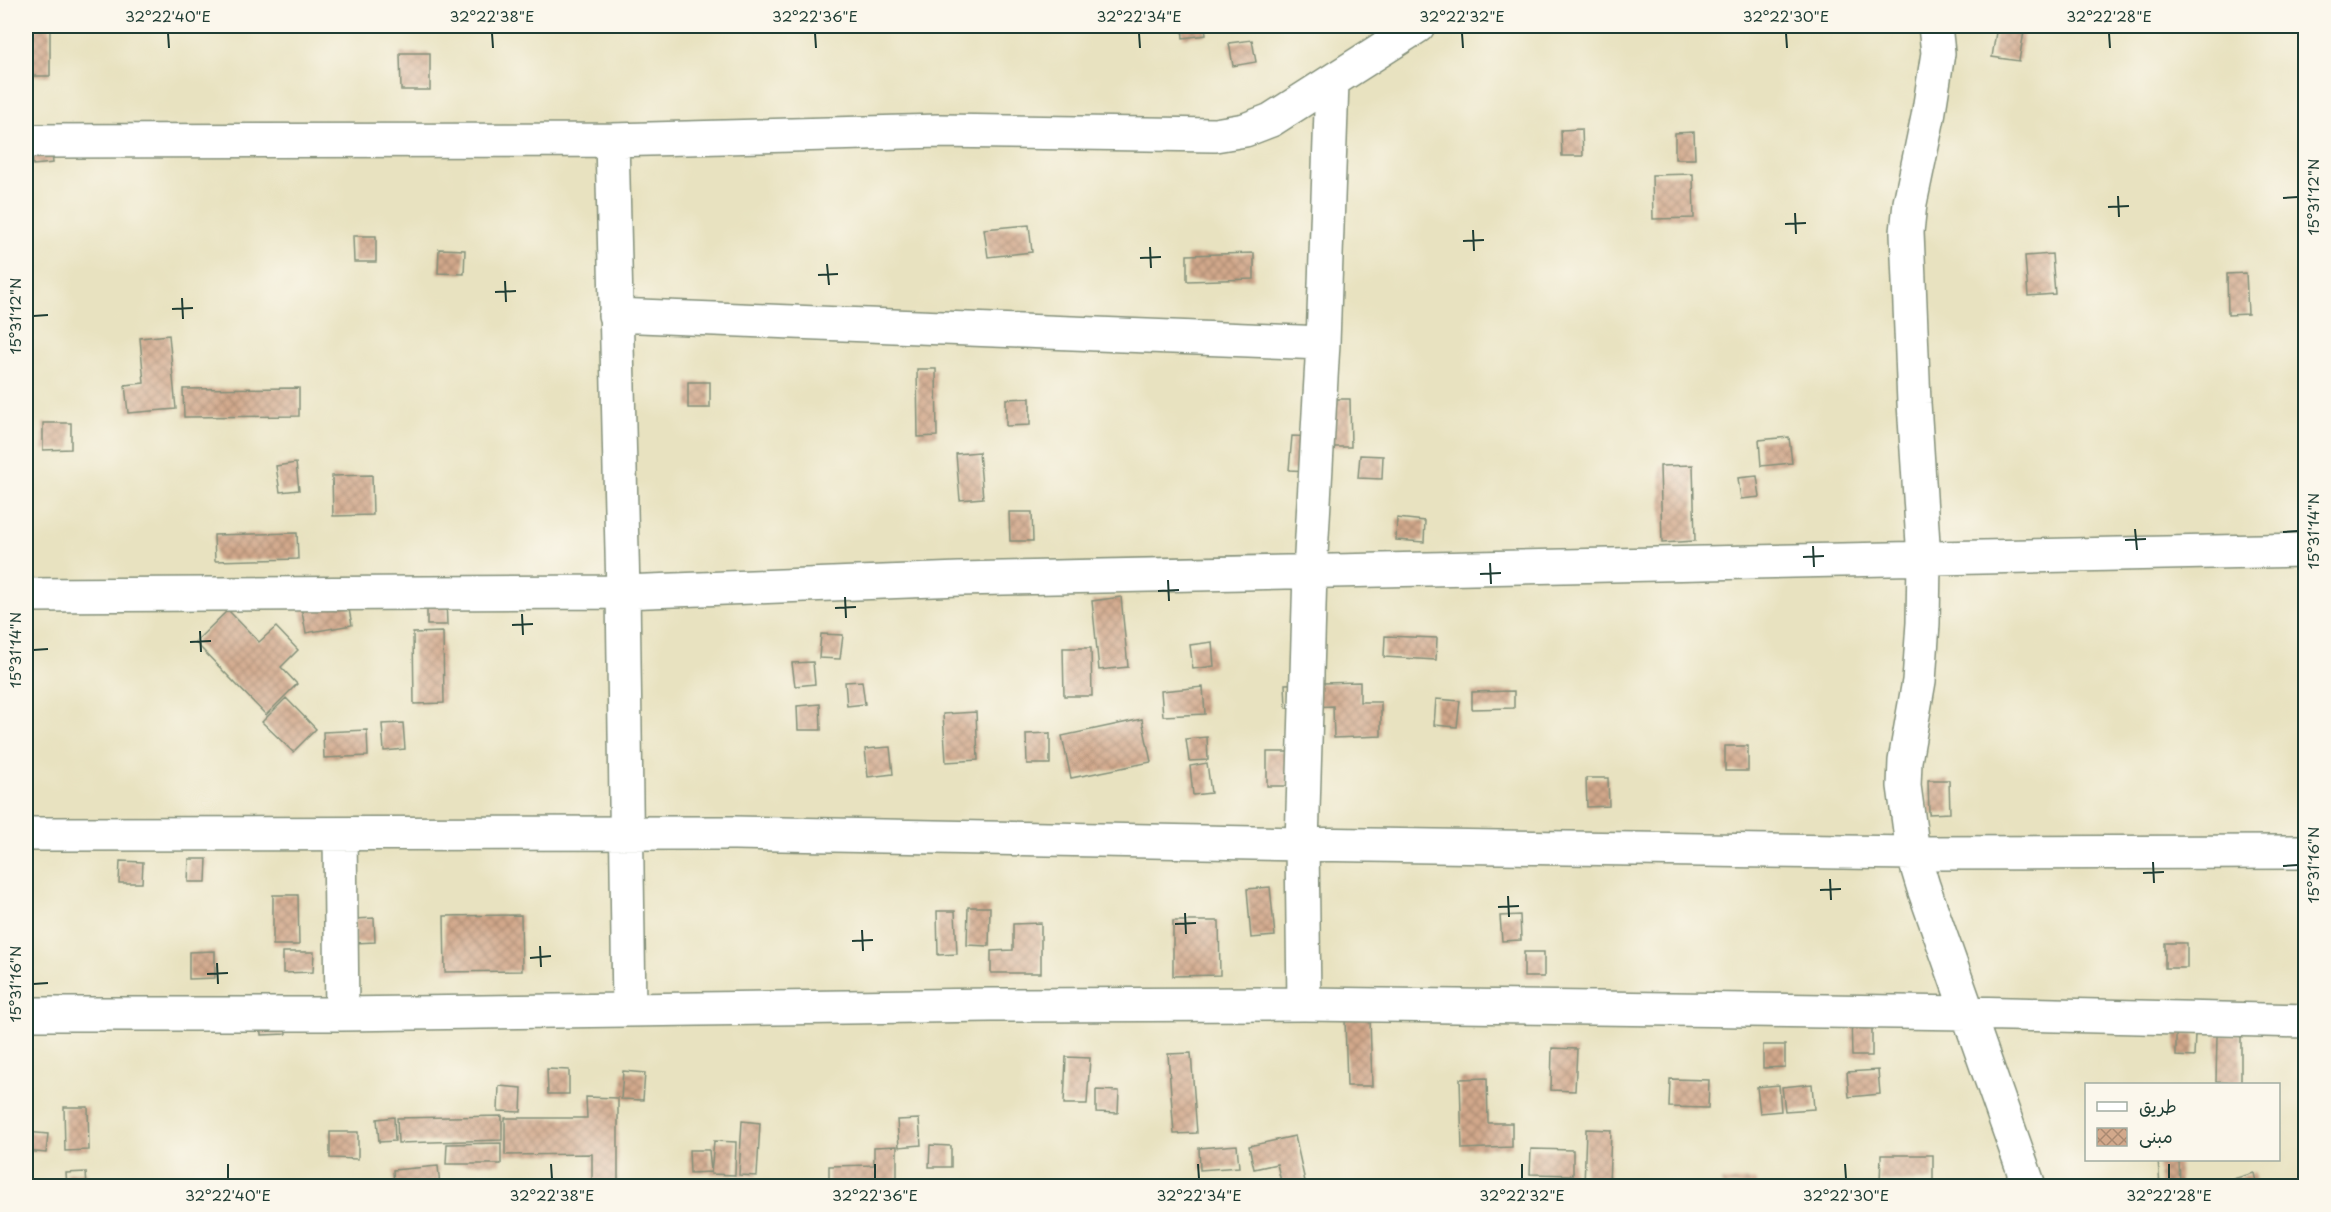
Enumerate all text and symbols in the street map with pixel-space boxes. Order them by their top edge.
text: 32°22'40"E [125,4,211,27]
text: 32°22'38"E [450,4,534,27]
text: 32°22'36"E [772,4,858,27]
text: 32°22'34"E [1096,4,1182,27]
text: 32°22'32"E [1419,4,1505,27]
text: 32°22'30"E [1743,4,1829,27]
text: 32°22'28"E [2066,4,2152,27]
text: 15°31'12"N [2301,158,2324,236]
text: 15°31'12"N [3,277,26,355]
text: 15°31'14"N [2301,493,2324,569]
text: 15°31'14"N [3,612,26,688]
text: 15°31'16"N [2301,826,2324,904]
text: 15°31'16"N [3,945,26,1023]
legend [2085,1083,2280,1161]
text: طريق [2139,1092,2177,1119]
text: مبنى [2139,1122,2173,1149]
text: 32°22'40"E [185,1183,271,1206]
text: 32°22'38"E [510,1183,594,1206]
text: 32°22'36"E [832,1183,918,1206]
text: 32°22'34"E [1156,1183,1242,1206]
text: 32°22'32"E [1479,1183,1565,1206]
text: 32°22'30"E [1803,1183,1889,1206]
text: 32°22'28"E [2126,1183,2212,1206]

